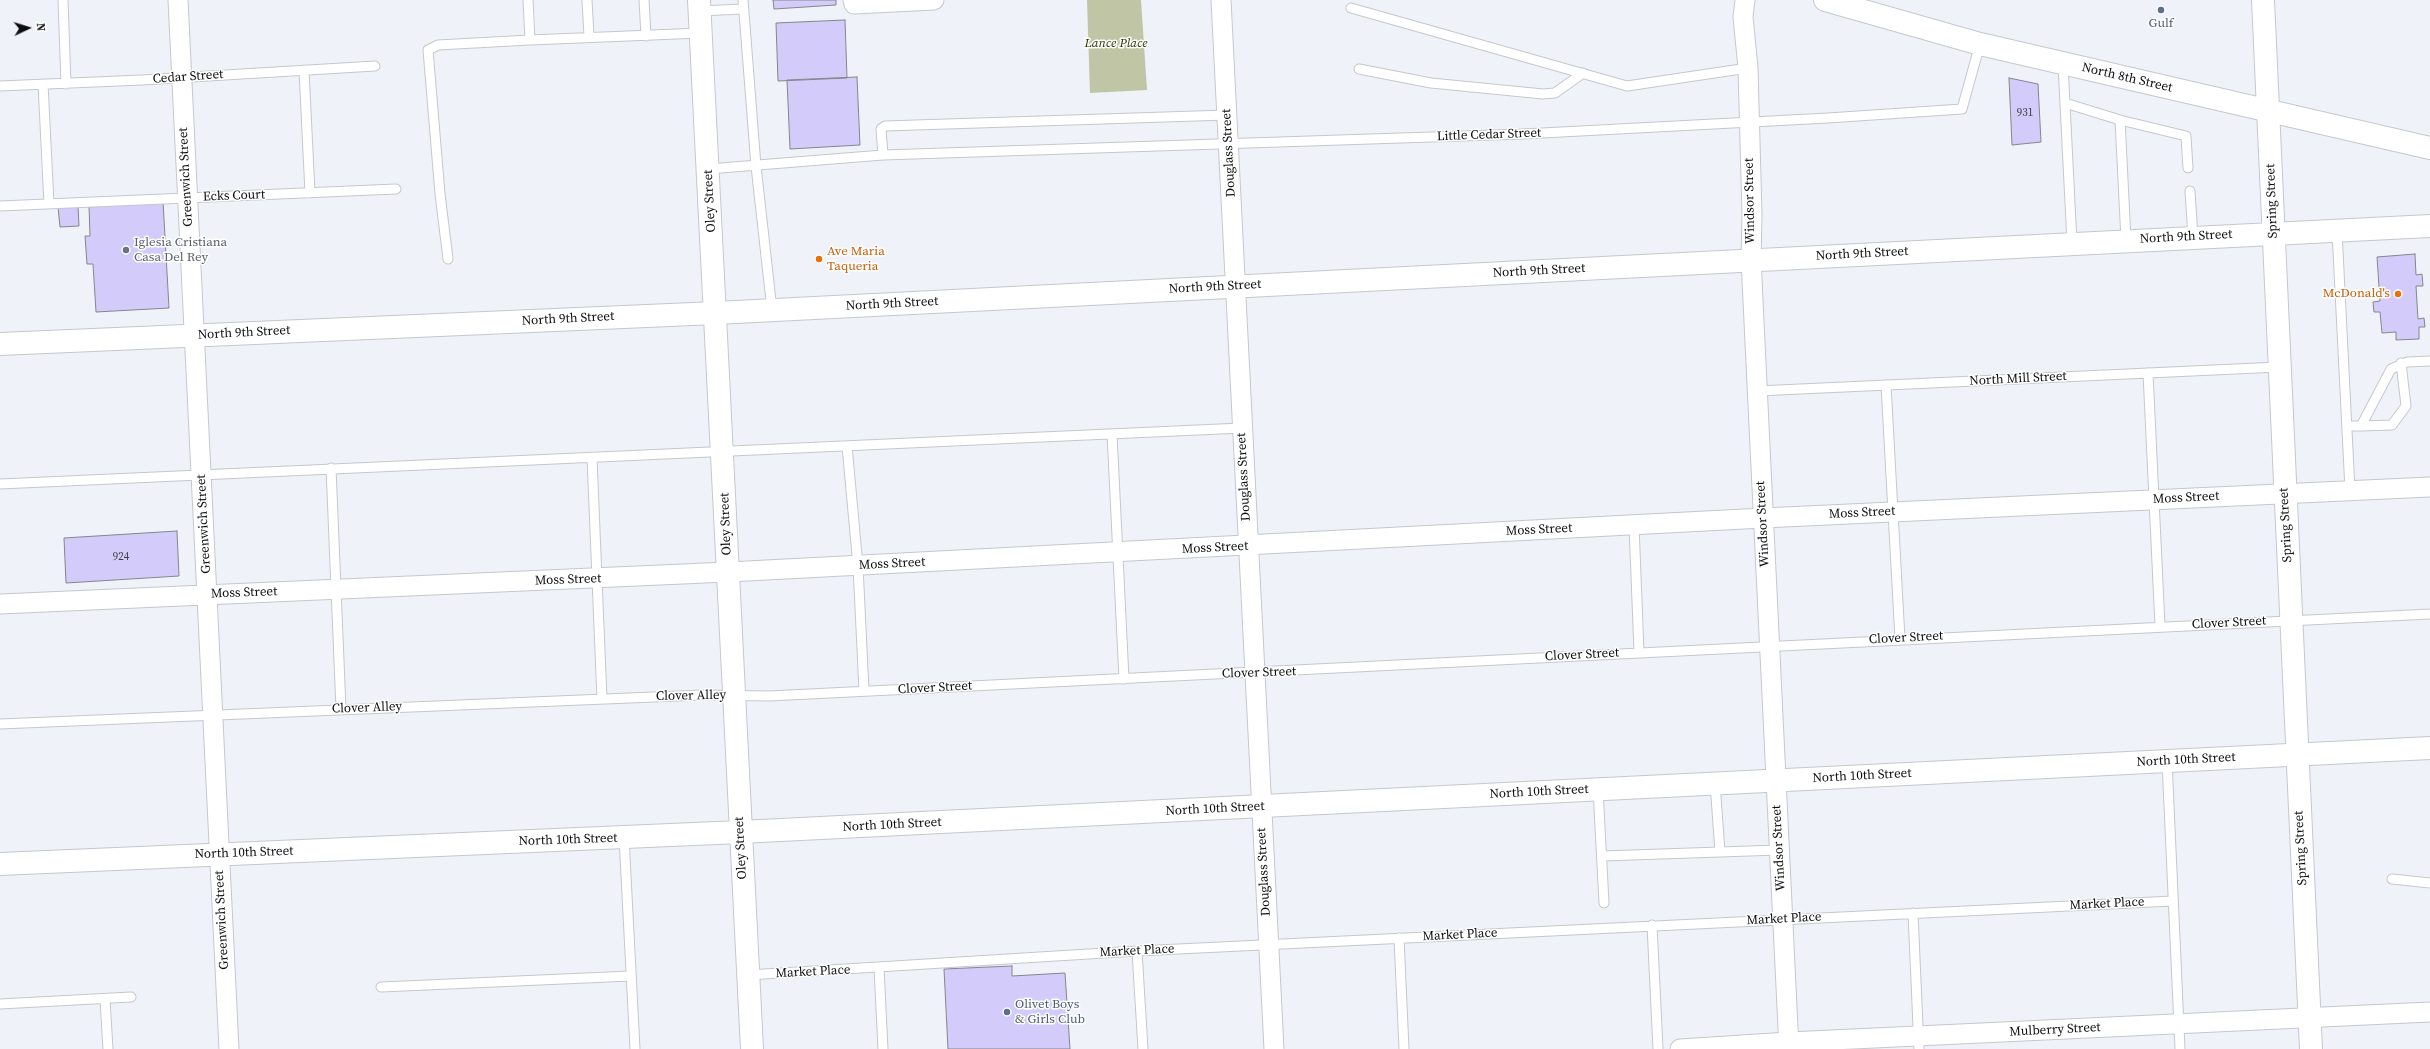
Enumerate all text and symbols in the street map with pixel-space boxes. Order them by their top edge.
marker: Gulf [2156,5,2166,15]
north arrow [8,8,48,48]
place label: Gulf [2149,16,2173,32]
text: N [33,23,48,32]
park label: Lance Place [1084,36,1148,52]
street label: North 8th Street [2080,60,2174,96]
street label: Cedar Street [152,67,224,87]
house number: 931 [2017,106,2033,120]
street label: Douglass Street [1219,108,1239,198]
street label: Little Cedar Street [1437,125,1541,145]
street label: Greenwich Street [176,127,196,227]
street label: Windsor Street [1741,158,1759,244]
street label: Spring Street [2263,163,2281,239]
street label: Oley Street [701,169,719,233]
street label: Ecks Court [203,187,265,205]
street label: North 9th Street [2139,227,2233,247]
place label: Iglesia Cristiana Casa Del Rey [134,235,227,266]
place label: Ave Maria Taqueria [827,244,885,275]
street label: North 9th Street [1815,244,1909,264]
marker: Iglesia Cristiana Casa Del Rey [121,245,131,255]
marker: Ave Maria Taqueria [814,254,824,264]
street label: North 9th Street [1492,261,1586,281]
street label: North 9th Street [1168,277,1262,297]
place label: McDonald's [2323,286,2390,302]
marker: McDonald's [2393,289,2403,299]
street label: North 9th Street [845,294,939,314]
street label: North 9th Street [521,309,615,329]
street label: North 9th Street [197,323,291,343]
street label: North Mill Street [1969,369,2067,389]
street label: Douglass Street [1234,432,1254,522]
street label: Greenwich Street [194,474,214,574]
street label: Windsor Street [1753,481,1773,567]
street label: Spring Street [2276,487,2296,563]
street label: Moss Street [2152,488,2220,508]
street label: Oley Street [717,492,735,556]
street label: Moss Street [1828,503,1896,523]
street label: Moss Street [1505,520,1573,540]
street label: Moss Street [1181,538,1249,558]
house number: 924 [113,550,129,564]
street label: Moss Street [858,554,926,574]
street label: Moss Street [534,571,602,589]
street label: Moss Street [210,584,278,602]
street label: Clover Street [2192,613,2266,633]
street label: Clover Street [1869,628,1943,648]
street label: Clover Street [1545,645,1619,665]
street label: Clover Street [1222,664,1296,682]
street label: Clover Street [898,678,972,698]
street label: Clover Alley [656,688,726,704]
street label: Clover Alley [332,699,402,717]
street label: North 10th Street [2136,750,2236,770]
street label: North 10th Street [1812,766,1912,786]
street label: North 10th Street [1489,782,1589,802]
street label: North 10th Street [1165,799,1265,819]
street label: Windsor Street [1769,805,1789,891]
street label: Spring Street [2291,810,2311,886]
street label: North 10th Street [842,815,942,835]
street label: Oley Street [732,816,750,880]
street label: Douglass Street [1254,827,1274,917]
street label: North 10th Street [518,830,618,850]
street label: North 10th Street [194,843,294,863]
street label: Greenwich Street [212,870,232,970]
street label: Market Place [2069,894,2145,914]
street label: Market Place [1746,909,1822,929]
street label: Market Place [1422,925,1498,945]
street label: Market Place [1099,941,1175,961]
street label: Market Place [775,962,851,982]
place label: Olivet Boys & Girls Club [1015,997,1085,1028]
marker: Olivet Boys & Girls Club [1002,1007,1012,1017]
street label: Mulberry Street [2009,1020,2101,1040]

